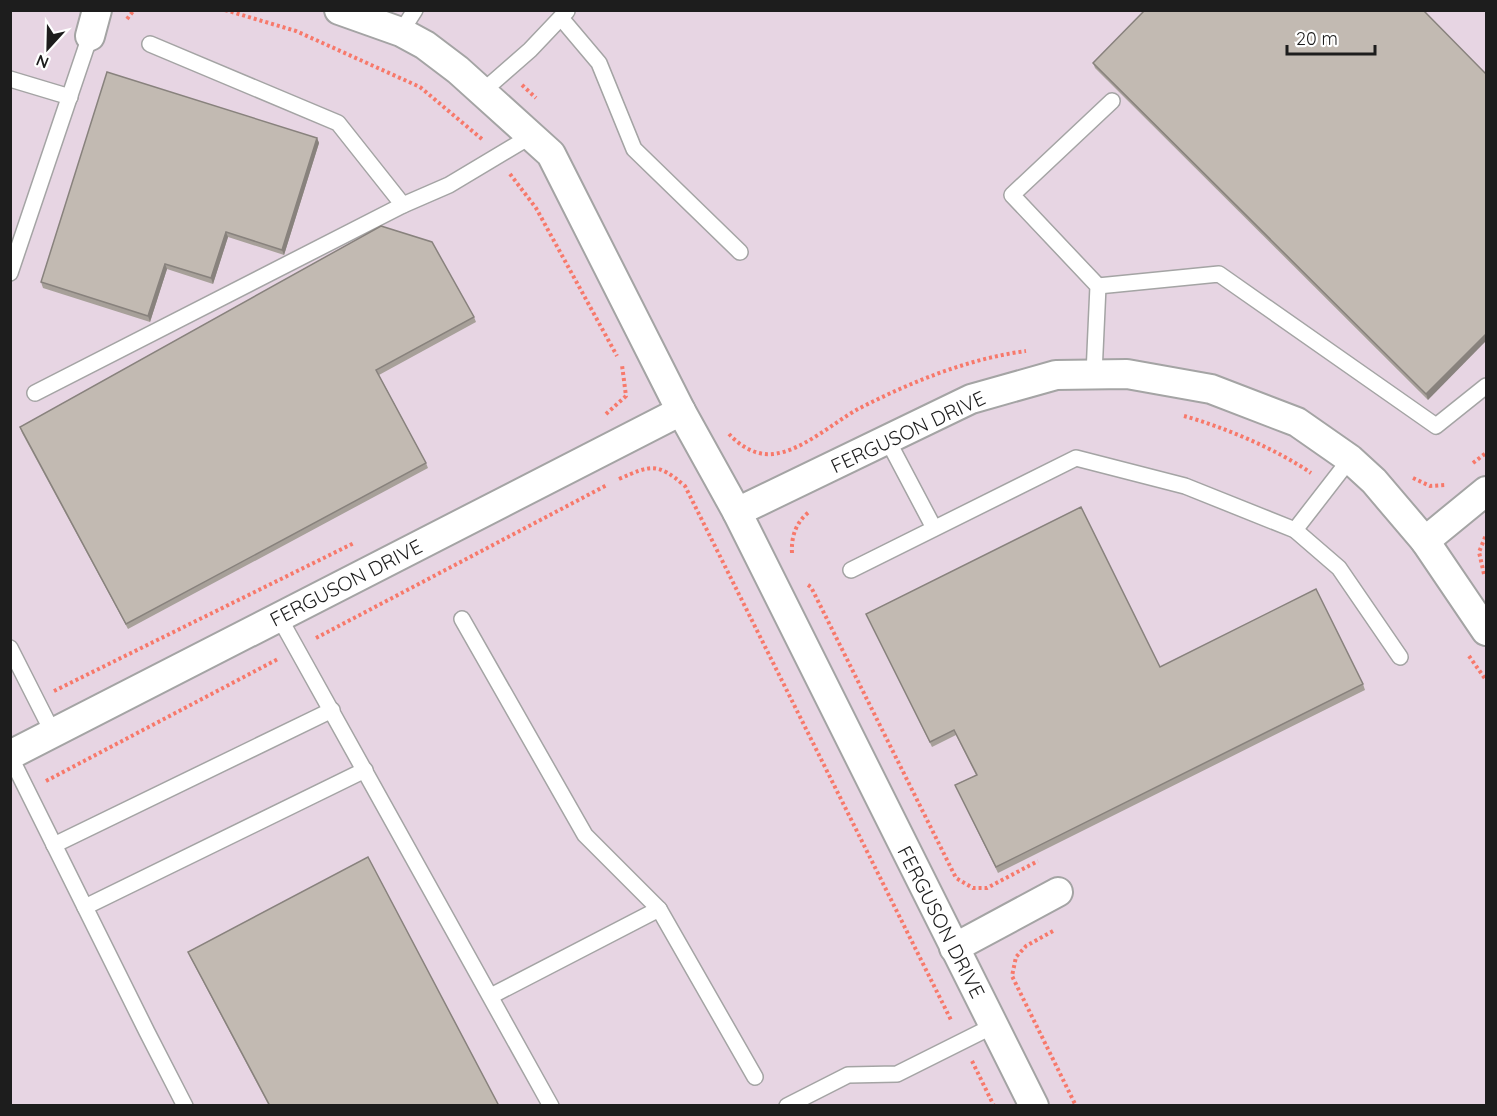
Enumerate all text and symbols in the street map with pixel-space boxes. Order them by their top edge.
north arrow [18,18,78,78]
scale bar [1287,18,1376,56]
text: 20 m [1296,27,1338,50]
text: N [33,50,52,73]
street label: FERGUSON DRIVE [826,385,989,478]
street label: FERGUSON DRIVE [265,533,426,632]
street label: FERGUSON DRIVE [892,841,991,1002]

